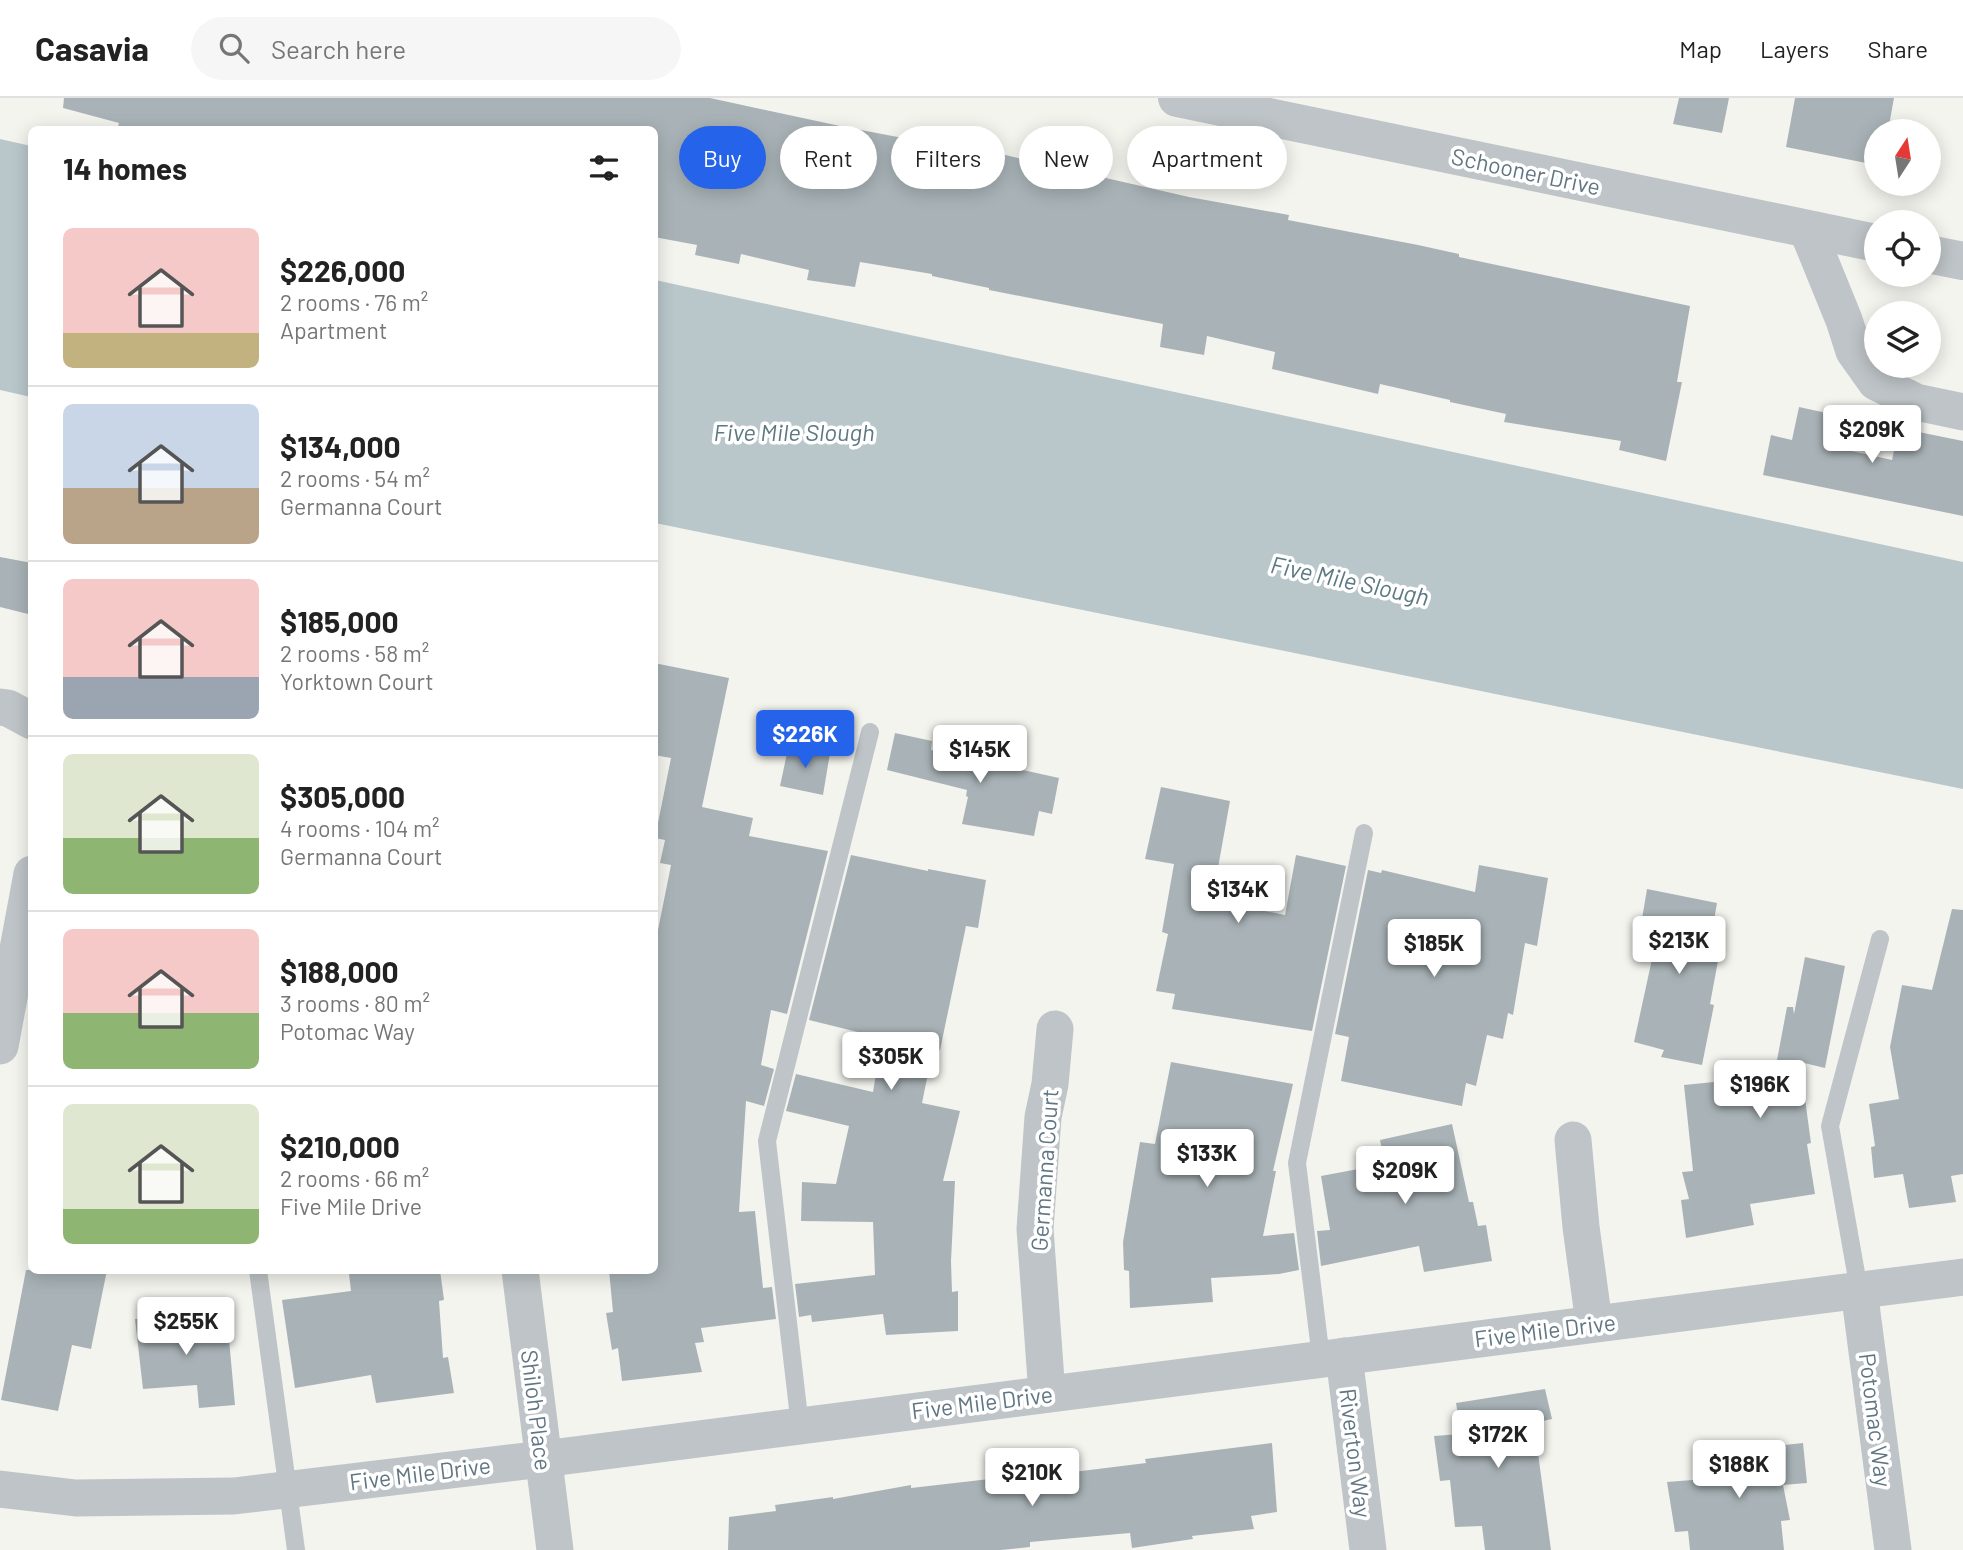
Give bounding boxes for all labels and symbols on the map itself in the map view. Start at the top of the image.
north arrow [1864,119,1941,196]
street label: Schooner Drive [1449,142,1603,200]
pin: $209K [1823,406,1921,465]
water label: Five Mile Slough [713,417,875,446]
water label: Five Mile Slough [1268,549,1432,611]
pin: $226K [756,710,854,770]
pin: $145K [931,726,1029,785]
pin: $134K [1189,866,1287,925]
pin: $213K [1630,916,1728,976]
pin: $185K [1385,920,1483,979]
pin: $305K [842,1032,940,1092]
pin: $196K [1711,1060,1809,1120]
street label: Germanna Court [1024,1088,1064,1252]
pin: $133K [1158,1130,1256,1189]
pin: $209K [1356,1146,1454,1206]
pin: $255K [137,1298,235,1357]
street label: Five Mile Drive [1473,1307,1617,1353]
street label: Shiloh Place [516,1348,558,1472]
street label: Potomac Way [1854,1351,1898,1489]
street label: Five Mile Drive [910,1379,1054,1425]
street label: Riverton Way [1334,1387,1378,1520]
pin: $172K [1449,1410,1547,1470]
pin: $188K [1690,1440,1788,1500]
pin: $210K [983,1448,1081,1508]
street label: Five Mile Drive [348,1450,492,1496]

